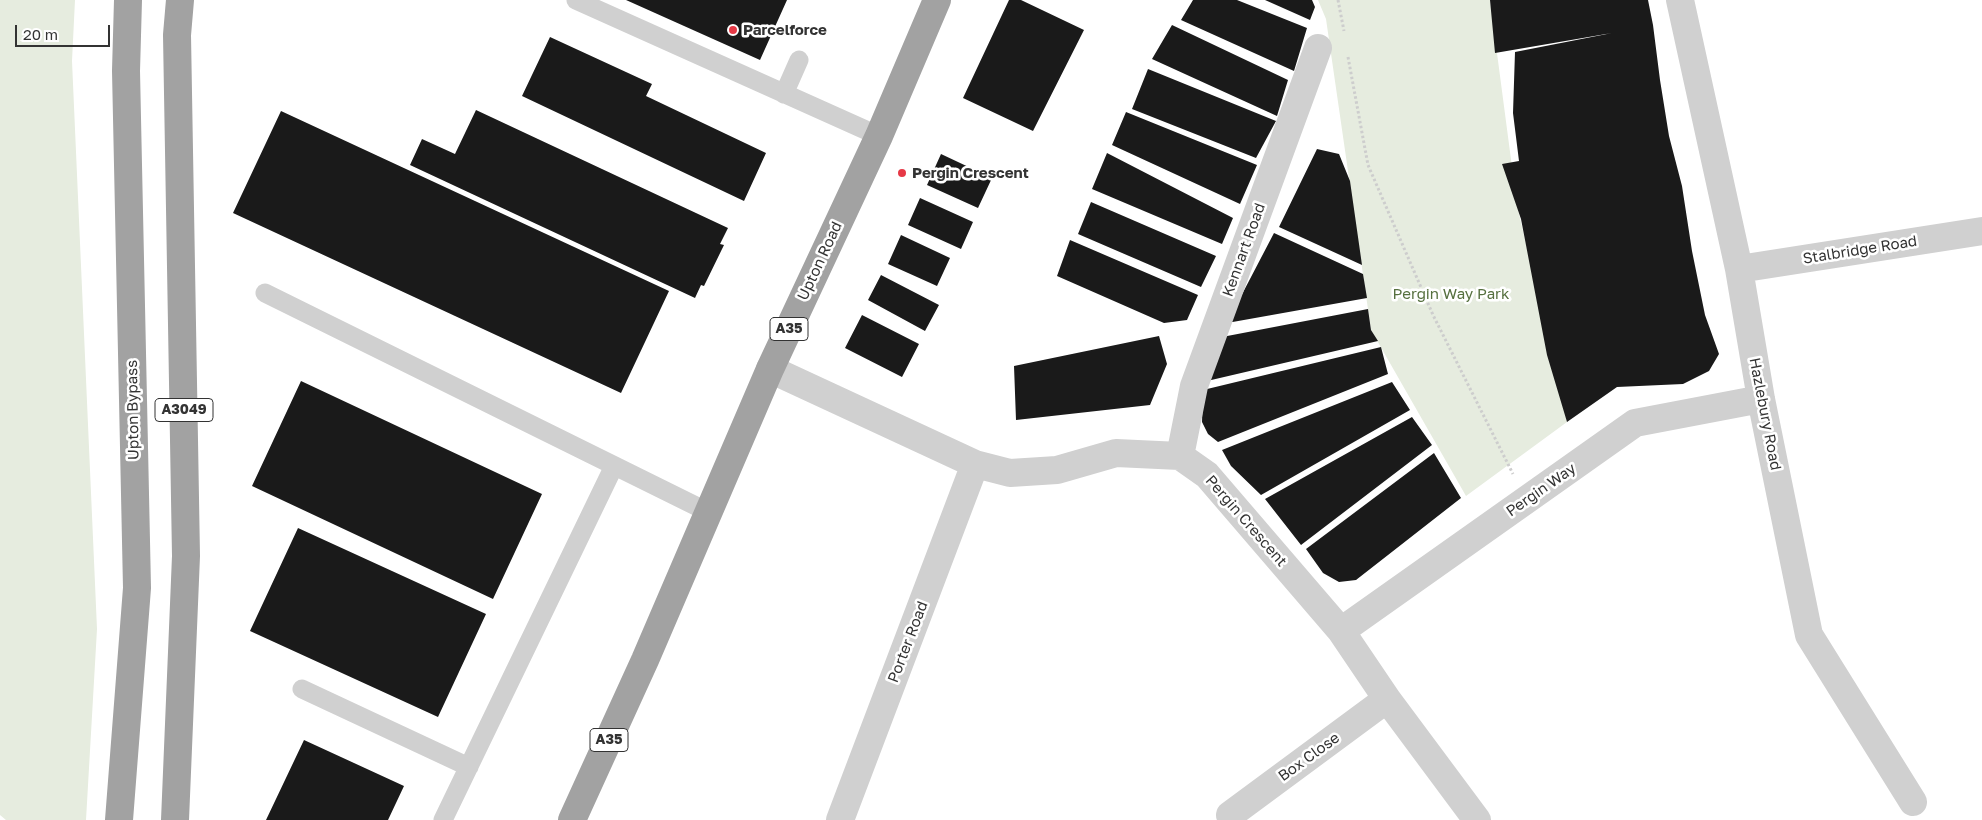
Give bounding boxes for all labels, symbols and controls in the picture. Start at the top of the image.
scale bar [18,15,112,47]
place label: Parcelforce [743,21,827,39]
marker: Parcelforce [727,24,739,36]
text: 20 m [23,25,58,43]
place label: Pergin Crescent [912,164,1029,182]
marker: Pergin Crescent [896,167,908,179]
street label: Kennart Road [1219,201,1269,299]
street label: Upton Road [794,219,846,303]
street label: Stalbridge Road [1802,232,1918,268]
park label: Pergin Way Park [1393,285,1509,303]
road number: A35 [770,318,808,340]
street label: Hazlebury Road [1745,356,1785,472]
street label: Upton Bypass [123,360,143,460]
road number: A3049 [155,398,213,422]
street label: Pergin Way [1503,459,1579,521]
street label: Pergin Crescent [1202,472,1290,570]
street label: Porter Road [884,599,932,685]
road number: A35 [590,728,628,752]
street label: Box Close [1275,729,1343,785]

